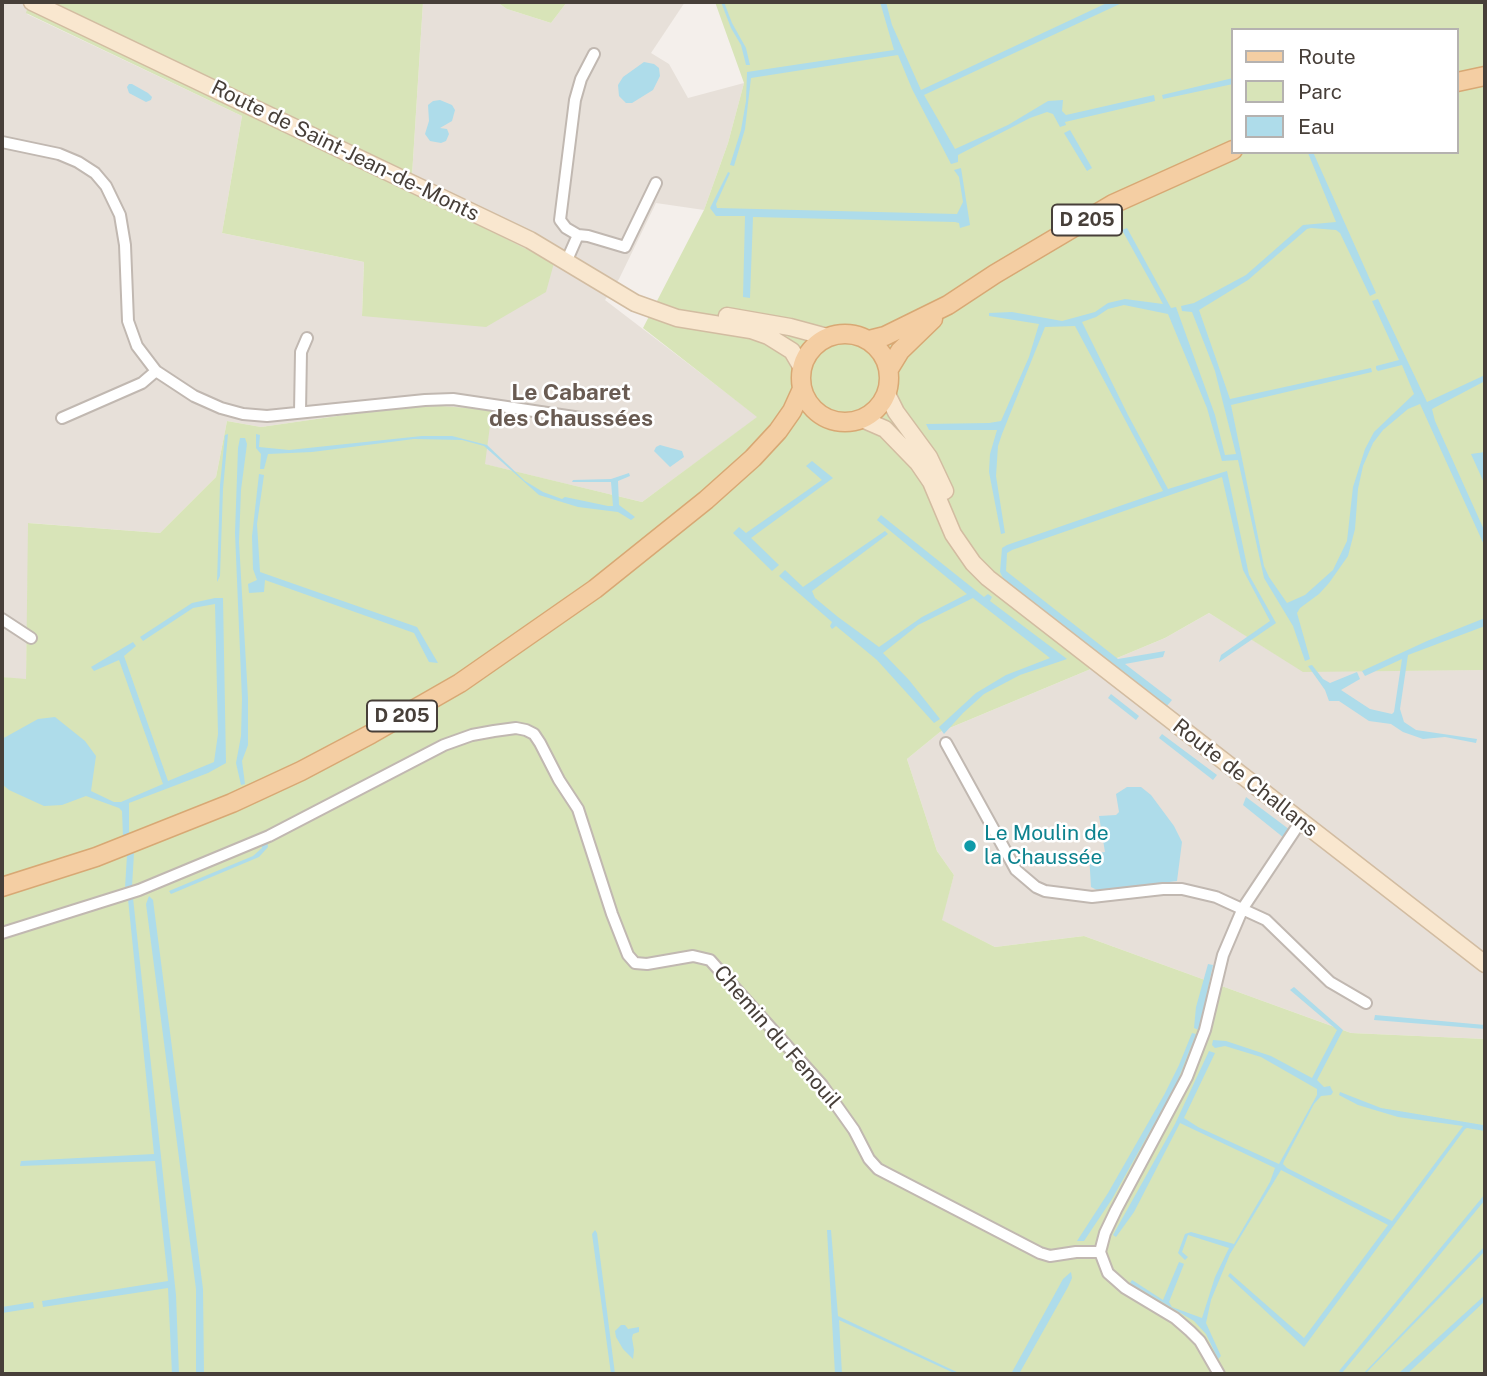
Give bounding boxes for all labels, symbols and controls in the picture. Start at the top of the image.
legend [1232,28,1459,154]
text: Route [1298,44,1356,69]
street label: Route de Saint-Jean-de-Monts [207,75,483,227]
text: Parc [1298,79,1342,104]
text: Eau [1298,114,1335,139]
road number: D 205 [1052,204,1122,235]
district label: Le Cabaret des Chaussées [489,379,653,433]
road number: D 205 [367,701,437,732]
street label: Route de Challans [1168,714,1322,842]
place label: Le Moulin de la Chaussée [984,821,1109,871]
marker: Le Moulin de la Chaussée [962,838,978,854]
street label: Chemin du Fenouil [708,960,846,1114]

